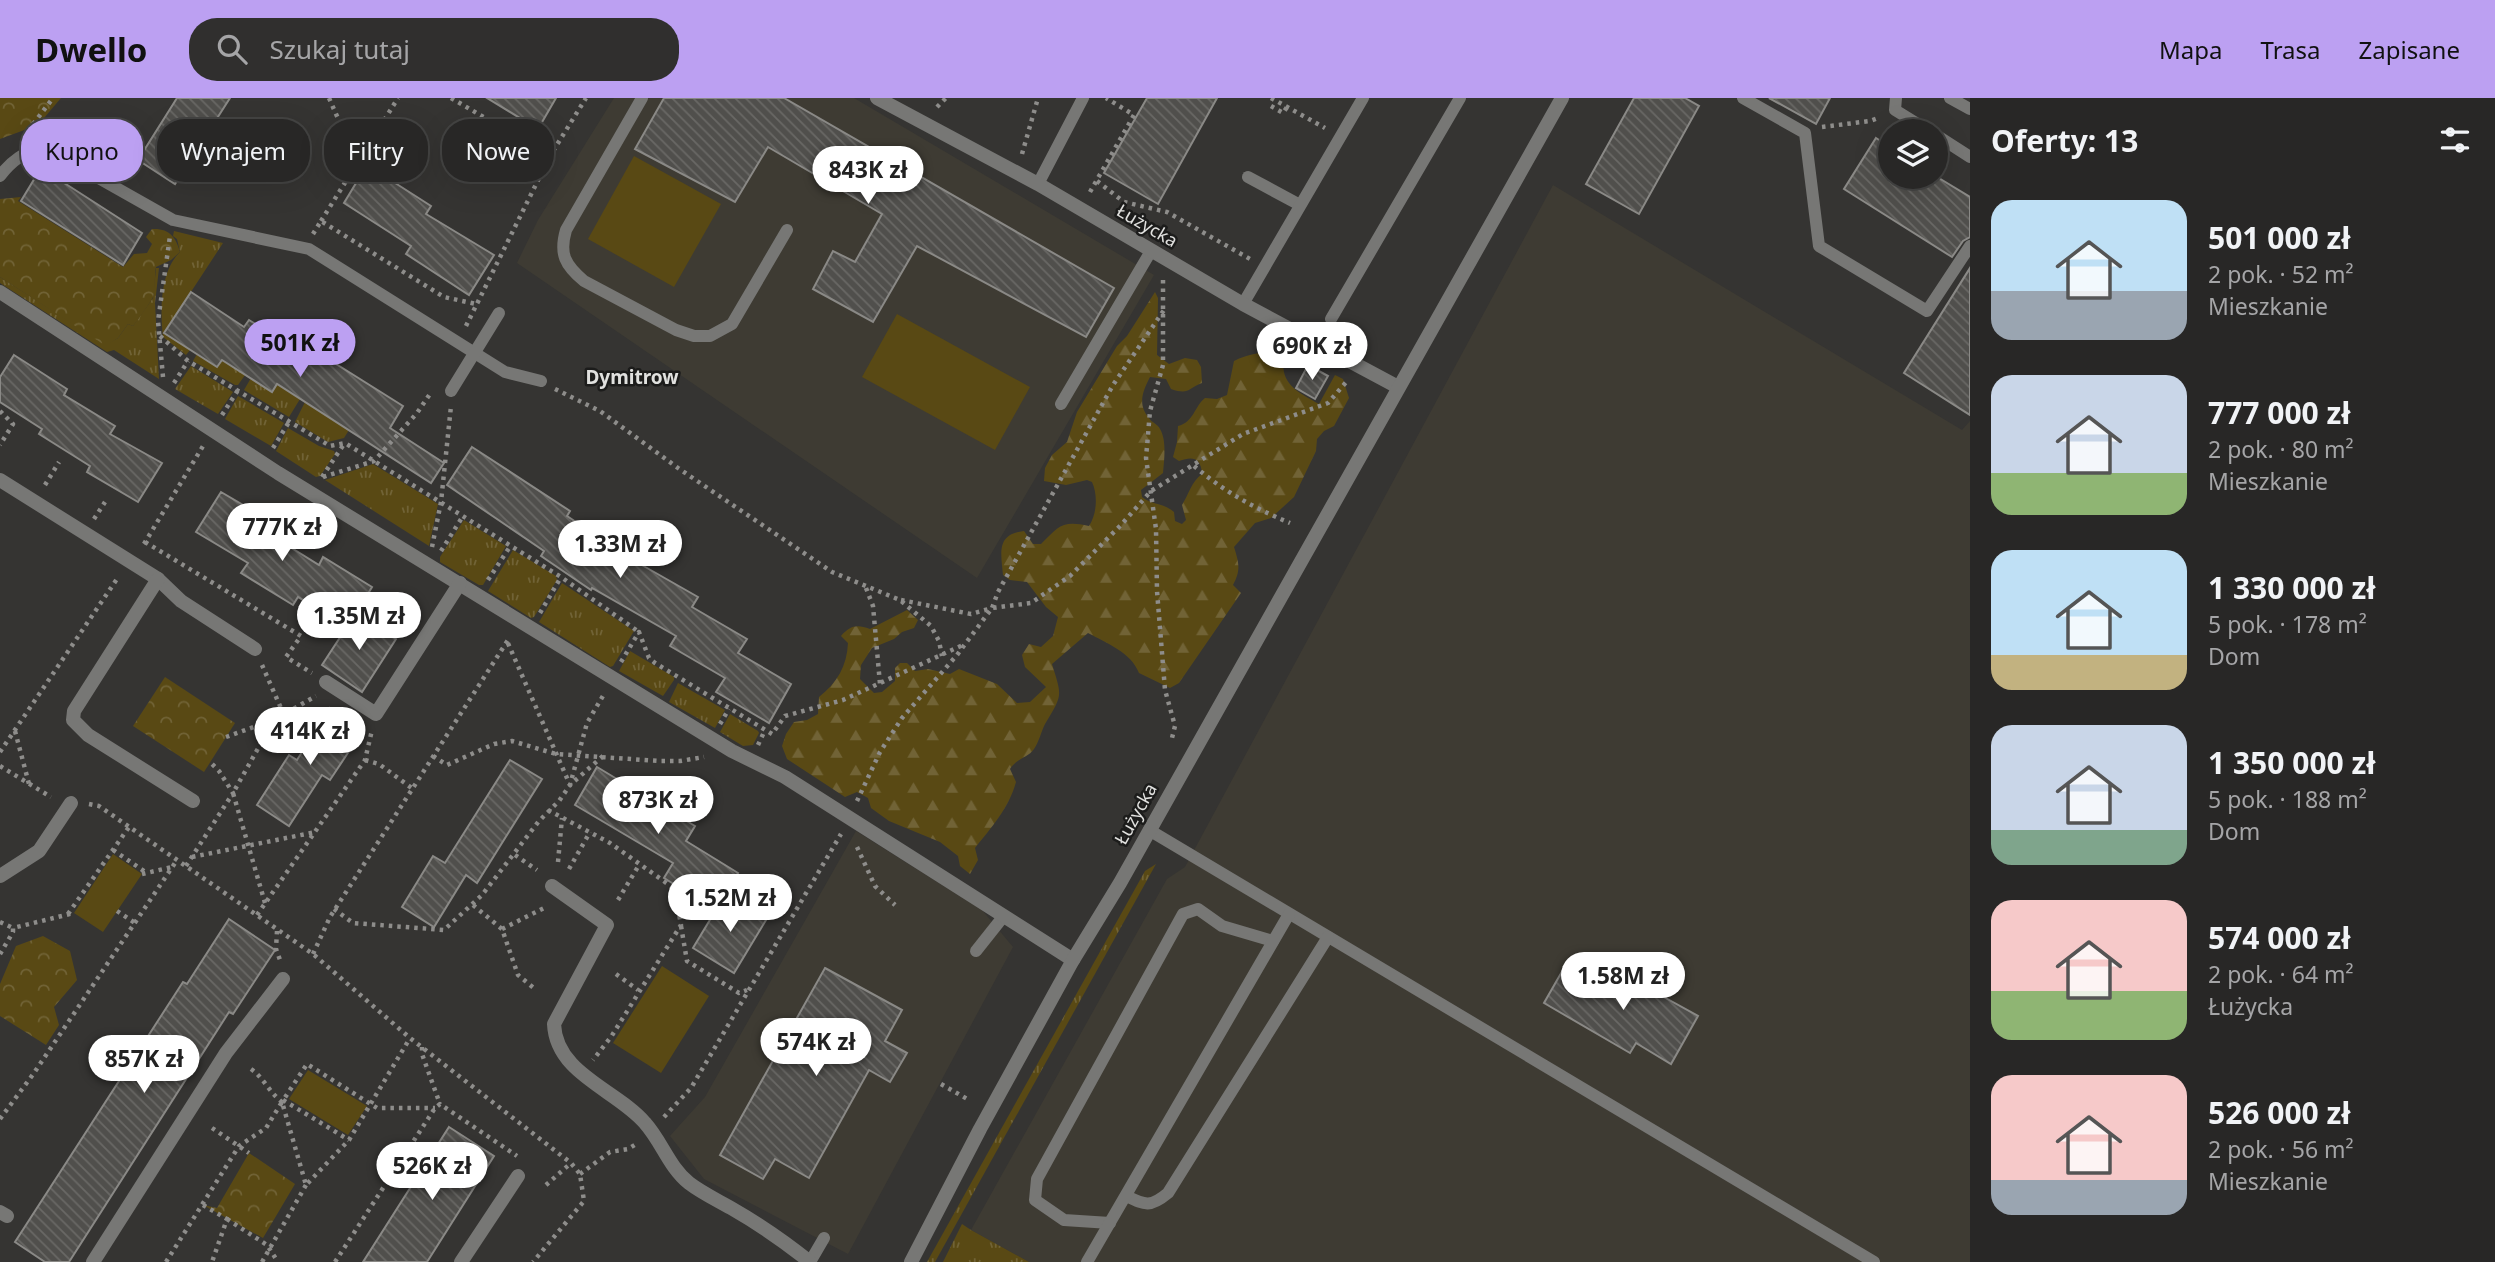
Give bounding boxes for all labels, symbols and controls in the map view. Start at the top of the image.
search box [189,18,679,81]
text: Dwello [35,27,147,72]
icon: search [213,30,251,68]
text: Szukaj tutaj [269,31,410,67]
text: Mapa [2159,33,2223,66]
text: Trasa [2261,33,2321,66]
text: Zapisane [2359,33,2460,66]
chip: Kupno [21,119,143,182]
chip: Wynajem [157,119,310,182]
chip: Filtry [324,119,428,182]
chip: Nowe [442,119,554,182]
map controls [1878,119,1948,189]
button: layers [1878,119,1948,189]
text: Oferty: 13 [1991,120,2138,161]
icon: filters [2436,121,2474,159]
pin: 843K zł [803,146,933,206]
text: 843K zł [828,153,908,185]
street label: Łużycka [1113,198,1182,252]
text: 501 000 zł [2208,217,2351,258]
icon: home [2047,228,2131,312]
text: 2 pok. · 52 m² [2208,258,2354,290]
text: Mieszkanie [2208,290,2328,322]
pin: 501K zł [235,320,365,379]
pin: 690K zł [1247,322,1377,382]
text: 501K zł [260,326,340,358]
text: 690K zł [1272,329,1352,361]
district label: Dymitrow [585,364,679,390]
text: 777 000 zł [2208,392,2351,433]
icon: home [2047,403,2131,487]
text: 2 pok. · 80 m² [2208,433,2354,465]
text: Mieszkanie [2208,465,2328,497]
pin: 777K zł [217,504,347,563]
text: 777K zł [242,510,322,542]
pin: 1.33M zł [548,520,692,580]
text: 1.33M zł [574,527,666,559]
text: 1 330 000 zł [2208,567,2375,608]
icon: home [2047,578,2131,662]
pin: 1.35M zł [287,592,431,652]
text: 1.35M zł [313,599,405,631]
text: 5 pok. · 178 m² [2208,608,2367,640]
text: Dom [2208,640,2260,672]
pin: 414K zł [245,708,375,767]
text: 414K zł [270,714,350,746]
text: 1 350 000 zł [2208,742,2375,783]
icon: home [2047,753,2131,837]
pin: 873K zł [593,776,723,836]
street label: Łużycka [1108,779,1162,848]
text: 873K zł [618,783,698,815]
text: 5 pok. · 188 m² [2208,783,2367,815]
text: Dom [2208,815,2260,847]
pin: 1.52M zł [658,874,802,934]
text: 1.52M zł [684,881,776,913]
text: 574 000 zł [2208,917,2351,958]
icon: home [2047,928,2131,1012]
pin: 1.58M zł [1551,953,1695,1012]
text: 2 pok. · 64 m² [2208,958,2354,990]
text: 1.58M zł [1577,959,1669,991]
text: Łużycka [2208,990,2293,1022]
pin: 574K zł [751,1018,881,1078]
text: 574K zł [776,1025,856,1057]
pin: 857K zł [79,1035,209,1095]
text: 857K zł [104,1042,184,1074]
text: 526 000 zł [2208,1092,2351,1133]
icon: home [2047,1103,2131,1187]
text: 2 pok. · 56 m² [2208,1133,2354,1165]
pin: 526K zł [367,1142,497,1202]
text: 526K zł [392,1149,472,1181]
text: Mieszkanie [2208,1165,2328,1197]

